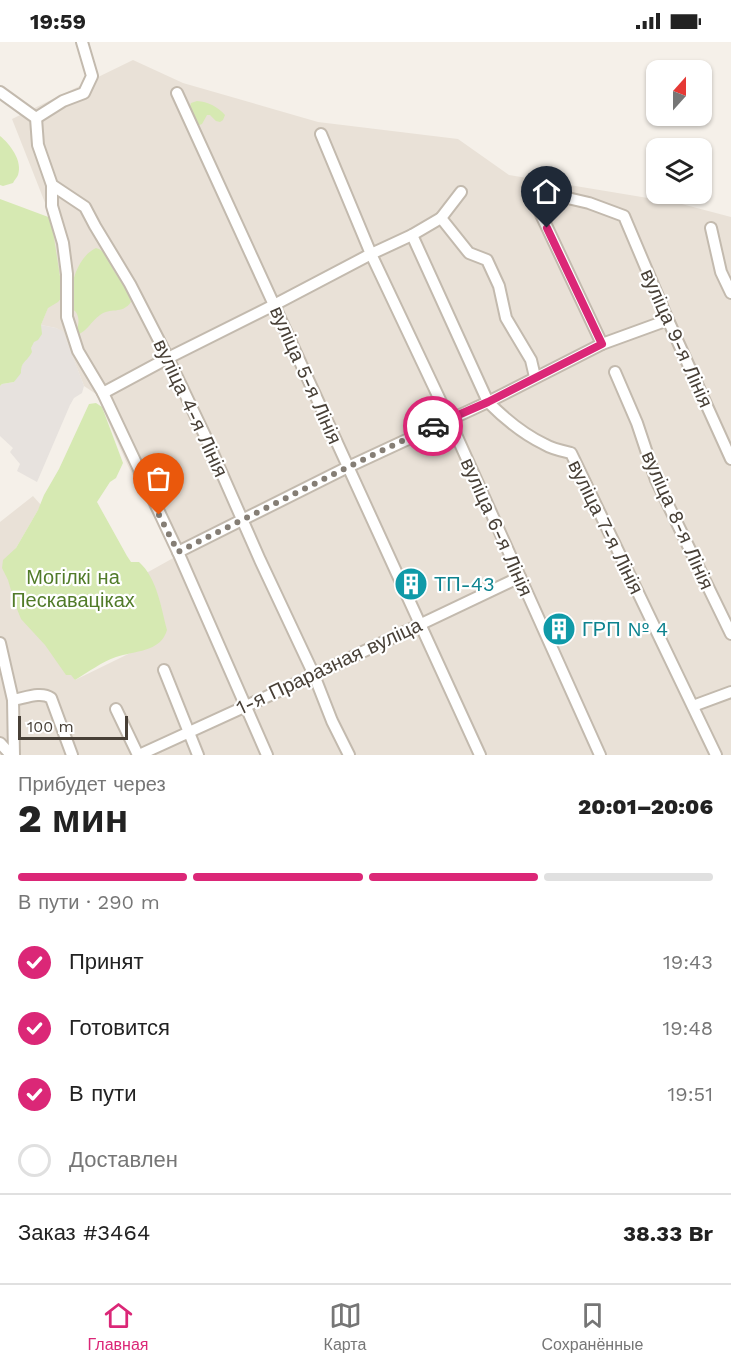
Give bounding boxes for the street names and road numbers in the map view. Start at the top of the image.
street label: вуліца 9-я Лінія [636,265,718,411]
street label: вуліца 5-я Лінія [265,302,347,448]
street label: вуліца 4-я Лінія [149,335,233,481]
street label: вуліца 8-я Лінія [637,447,719,593]
street label: вуліца 6-я Лінія [456,454,538,600]
street label: вуліца 7-я Лінія [563,456,649,598]
street label: 1-я Праразная вуліца [233,612,426,720]

